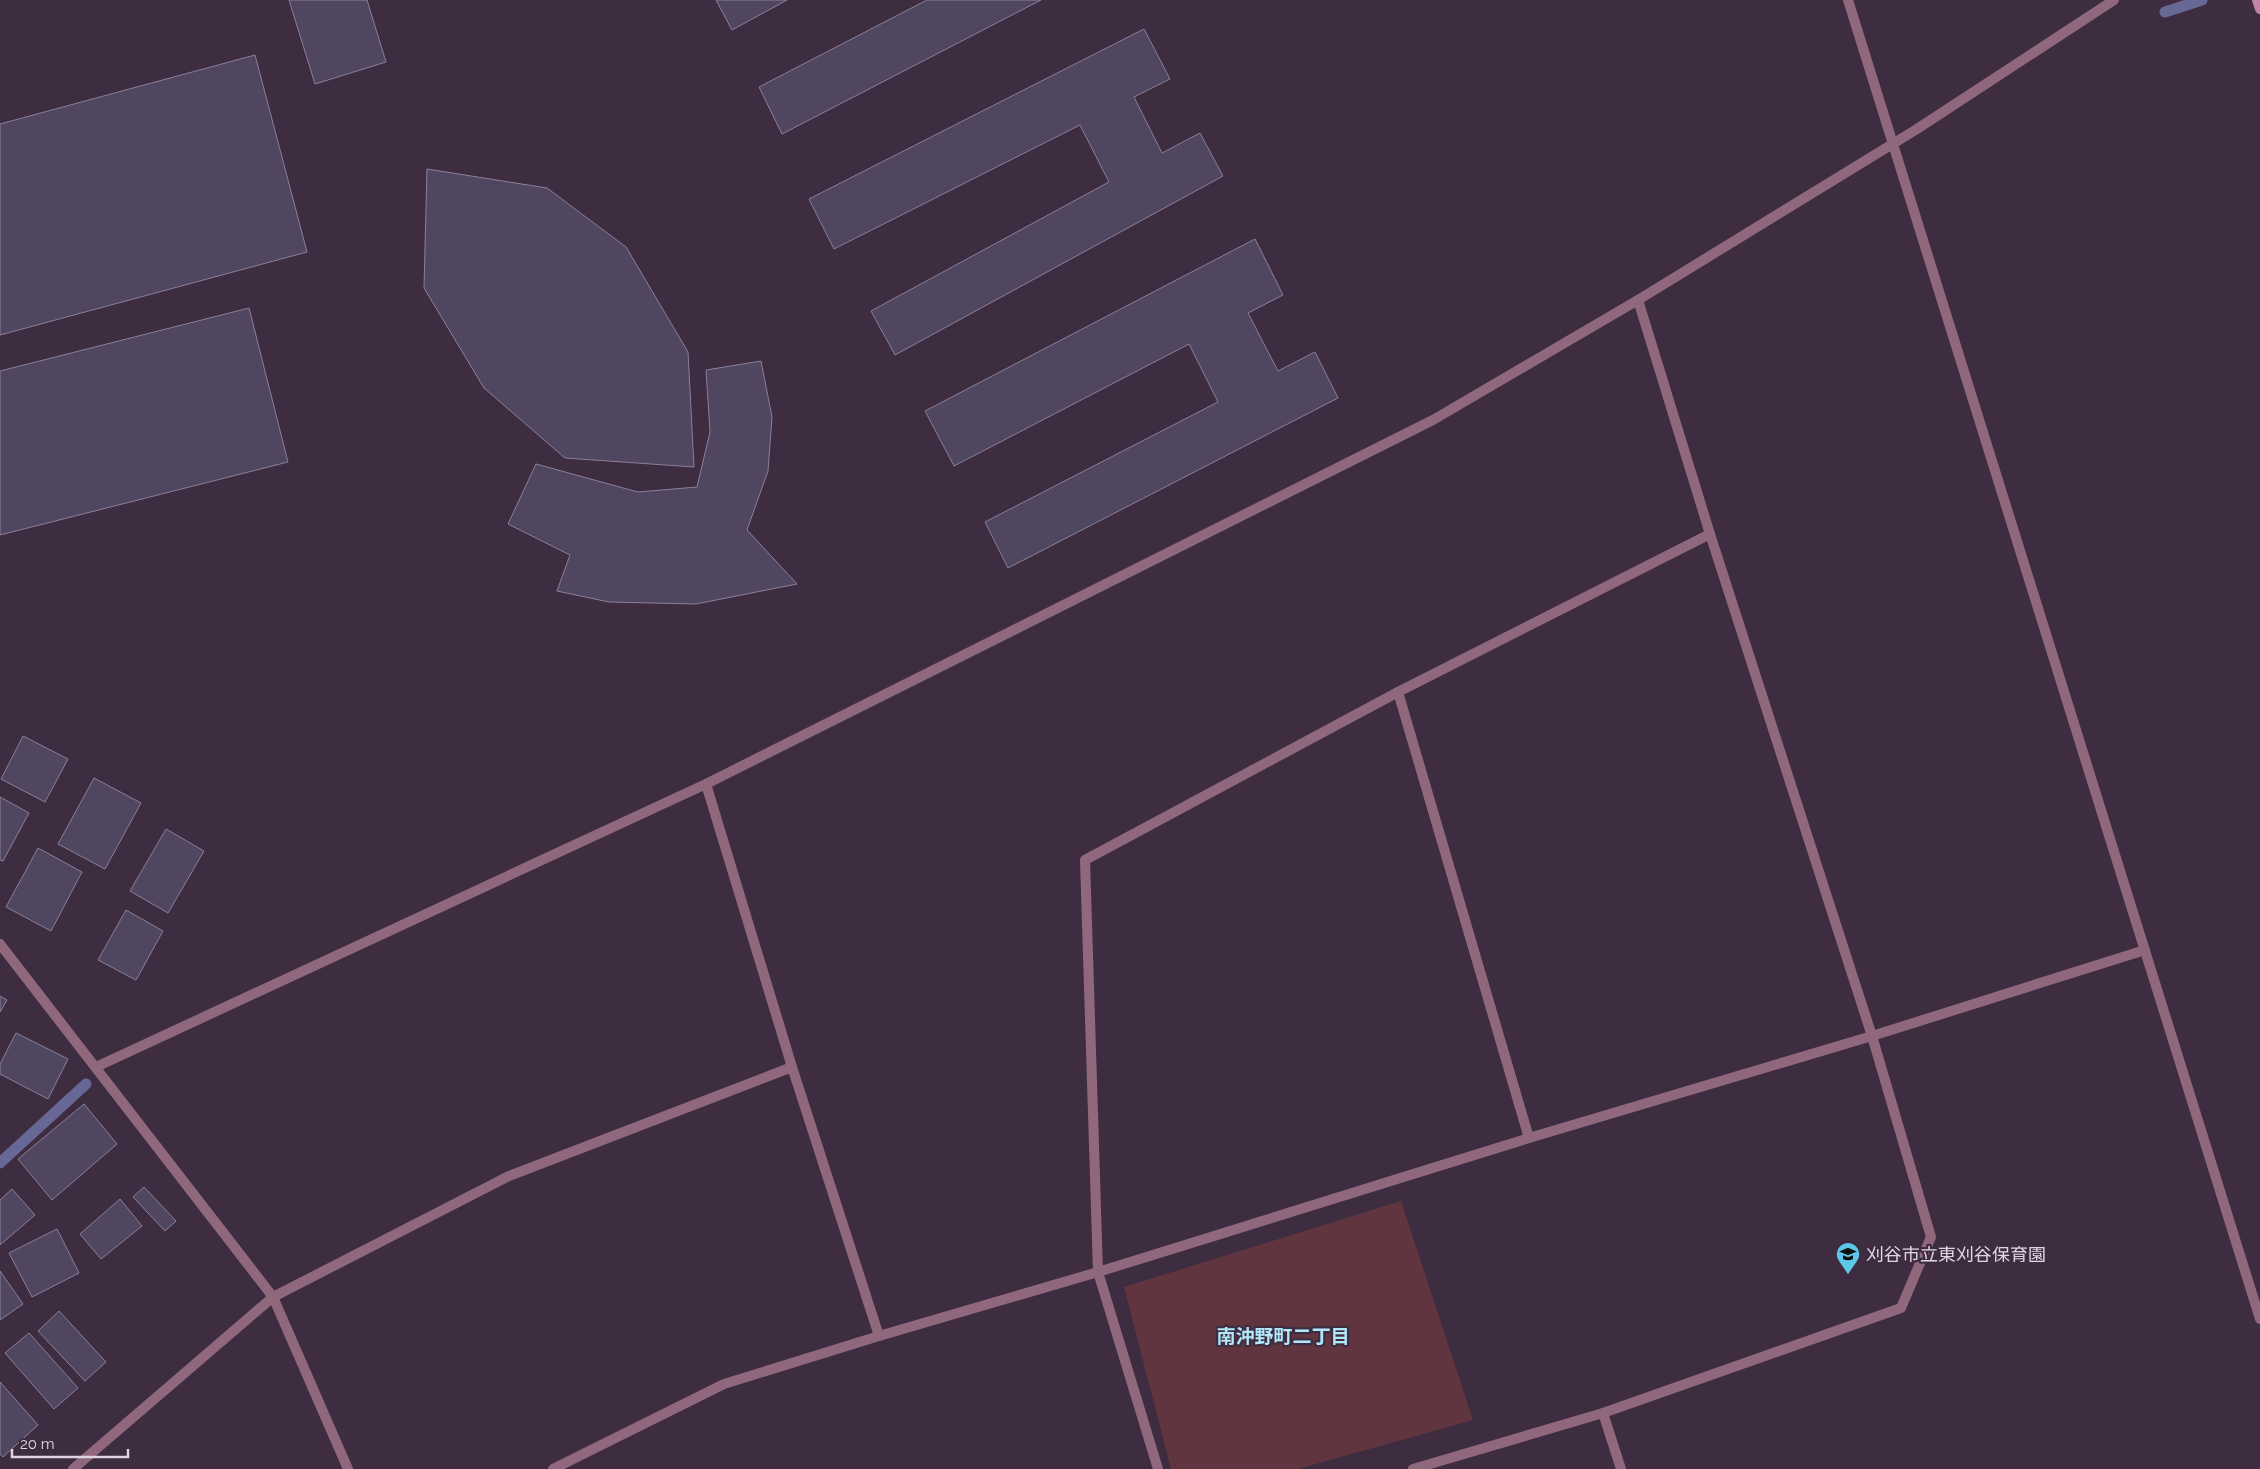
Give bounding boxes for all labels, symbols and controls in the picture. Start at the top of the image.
school or university icon: 刈谷市立東刈谷保育園 [1835,1241,1861,1275]
place label: 刈谷市立東刈谷保育園 [1866,1244,2046,1265]
district label: 南沖野町二丁目 [1216,1325,1350,1347]
scale bar [12,1426,129,1458]
text: 20 m [20,1435,55,1453]

